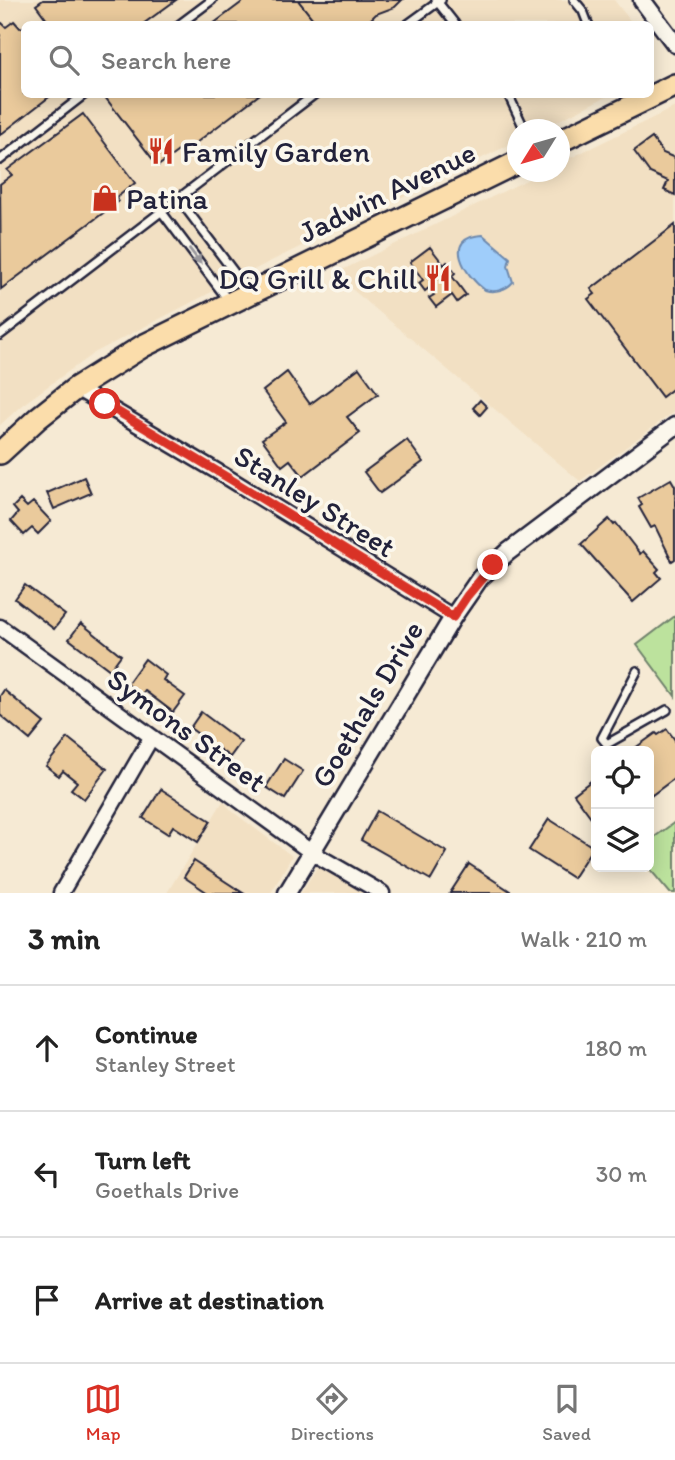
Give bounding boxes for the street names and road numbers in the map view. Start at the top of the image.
street label: Jadwin Avenue [293,133,481,251]
street label: Stanley Street [227,437,403,565]
street label: Goethals Drive [303,614,431,794]
street label: Symons Street [100,660,274,800]

